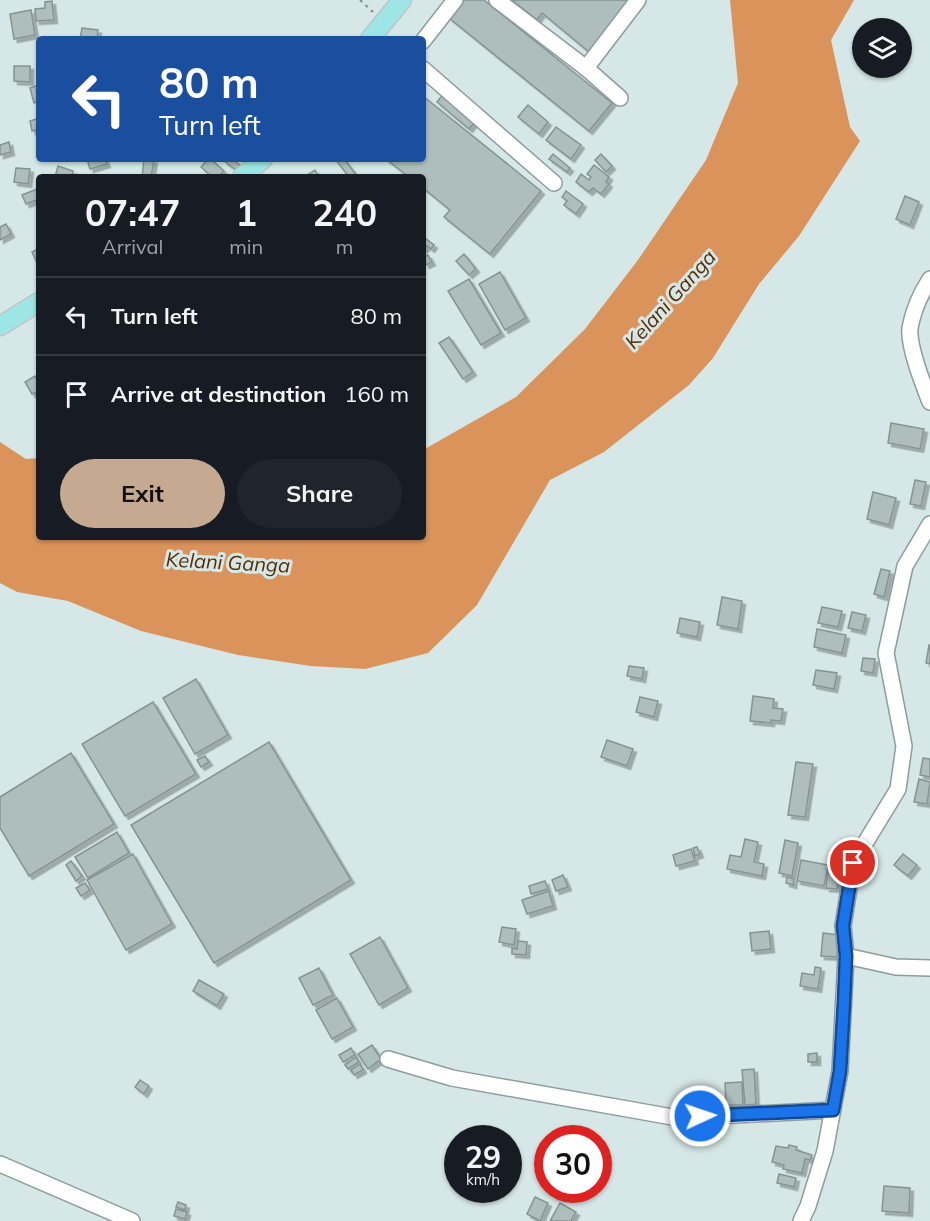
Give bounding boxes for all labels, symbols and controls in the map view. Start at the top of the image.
map controls [852,18,912,78]
button: layers [852,18,912,78]
text: 80 m [159,56,259,109]
icon: left [60,60,138,138]
text: Turn left [159,108,261,142]
text: 07:47 [85,190,180,235]
text: 1 [235,190,257,235]
text: 240 [312,190,377,235]
text: Arrival [102,234,163,259]
text: min [229,234,263,259]
text: m [336,234,353,259]
water label: Kelani Ganga [619,244,721,354]
icon: left [60,300,93,333]
text: Turn left [111,302,198,330]
text: 80 m [351,302,402,330]
icon: arrive [60,378,93,411]
text: Arrive at destination [111,380,326,408]
text: 160 m [344,380,409,408]
button: Exit [60,459,225,528]
button: Share [237,459,402,528]
water label: Kelani Ganga [165,546,291,578]
pin [827,837,878,888]
icon: arrive [836,846,869,879]
position arrow [668,1084,732,1148]
speed limit sign: 30 [534,1125,612,1203]
text: 29 [465,1138,501,1176]
text: km/h [466,1170,500,1189]

